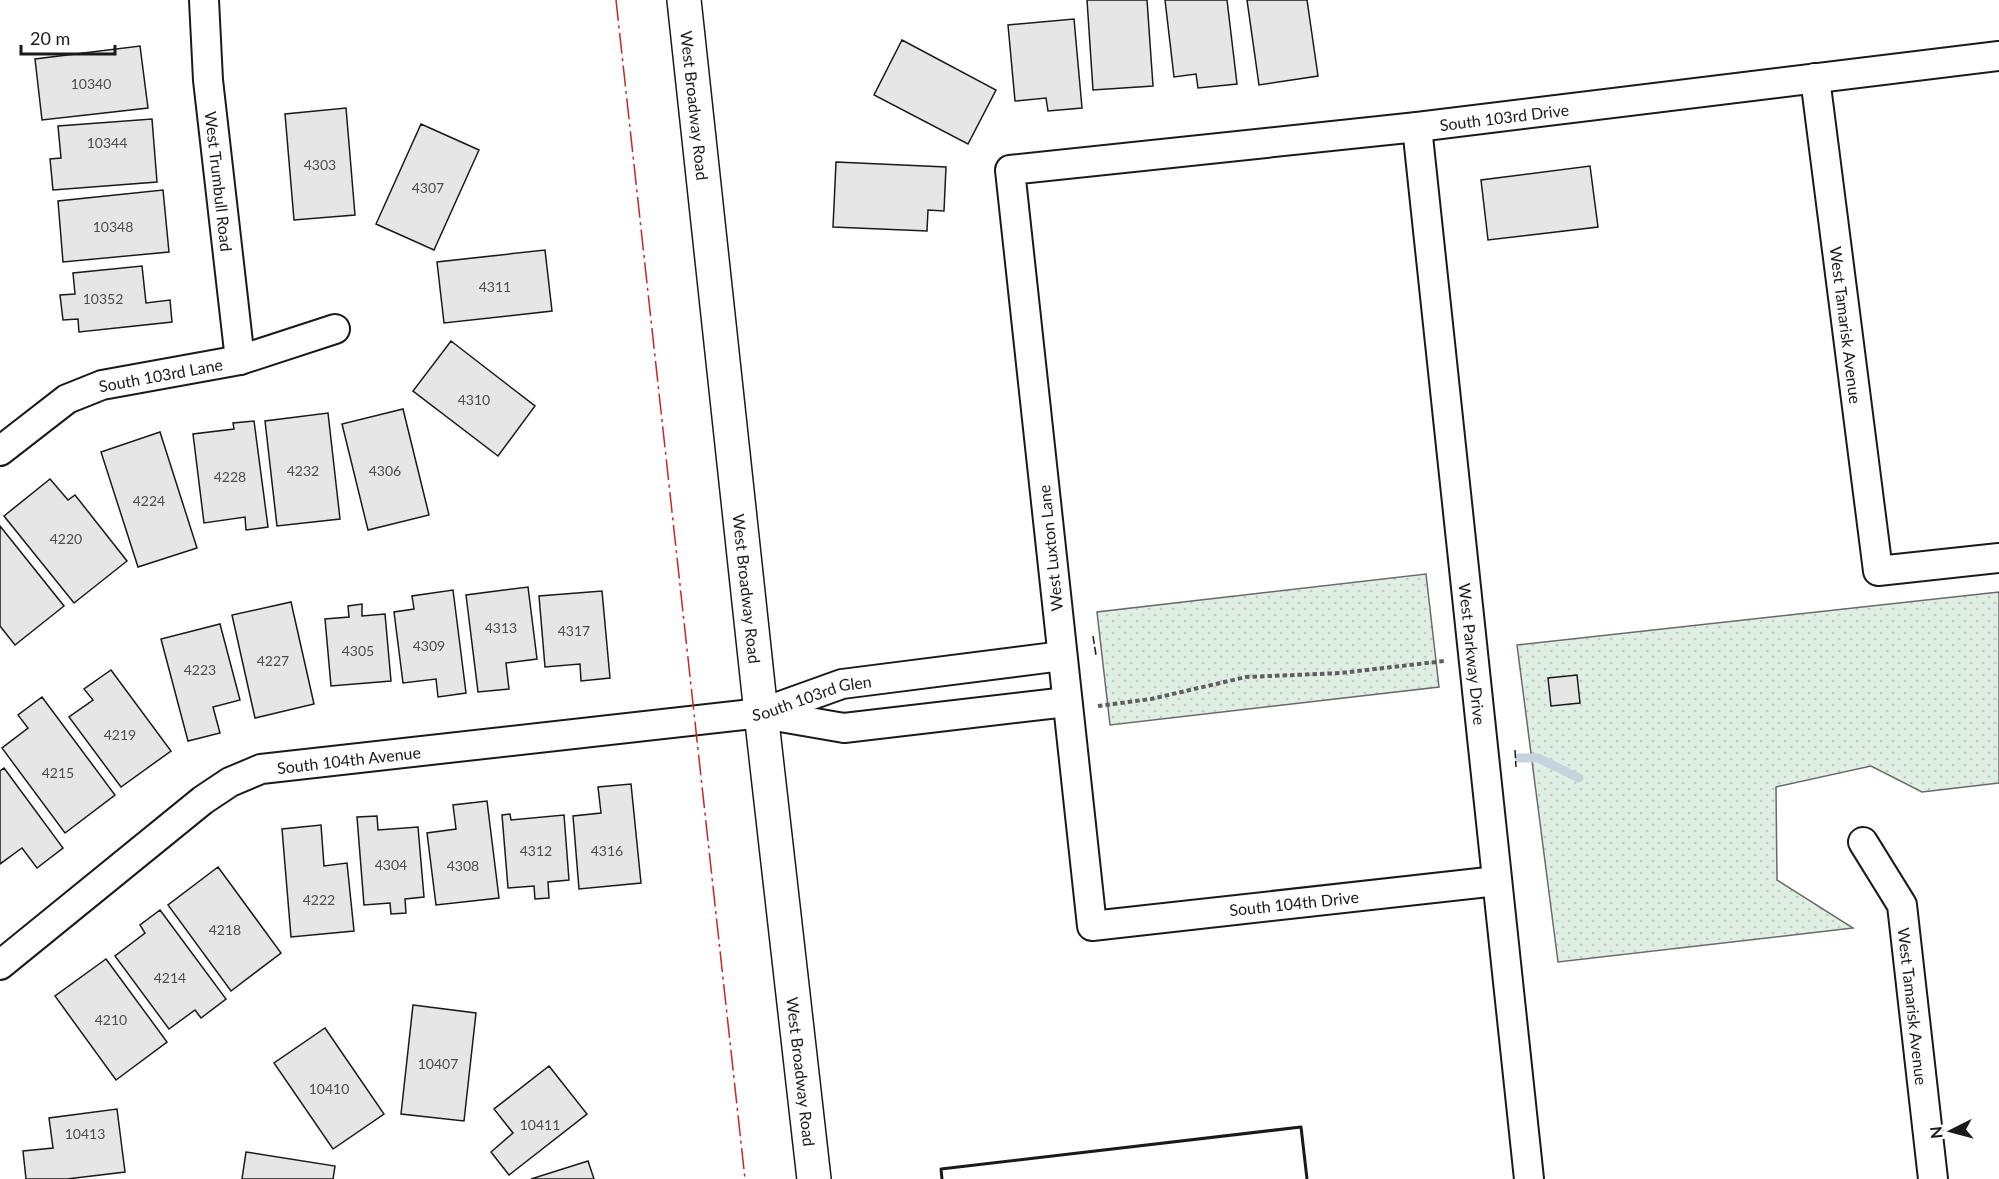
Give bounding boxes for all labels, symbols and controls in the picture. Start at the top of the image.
scale bar [21,18,116,56]
text: 20 m [30,27,70,49]
street label: West Broadway Road [678,30,713,181]
house number: 10340 [71,75,111,92]
street label: South 103rd Drive [1438,99,1570,134]
street label: West Trumbull Road [202,110,237,252]
house number: 10344 [87,134,127,151]
house number: 4303 [304,156,336,173]
house number: 4307 [412,179,444,196]
house number: 10348 [93,218,133,235]
street label: West Tamarisk Avenue [1827,245,1866,405]
house number: 4311 [479,278,511,295]
house number: 10352 [83,290,123,307]
street label: South 103rd Lane [97,354,224,395]
house number: 4310 [458,391,490,408]
house number: 4232 [287,462,319,479]
house number: 4306 [369,462,401,479]
house number: 4228 [214,468,246,485]
street label: West Luxton Lane [1034,484,1066,612]
house number: 4224 [133,492,165,509]
street label: West Broadway Road [730,513,765,664]
house number: 4220 [50,530,82,547]
street label: West Parkway Drive [1456,582,1490,726]
house number: 4313 [485,619,517,636]
house number: 4317 [558,622,590,639]
house number: 4309 [413,637,445,654]
house number: 4305 [342,642,374,659]
house number: 4227 [257,652,289,669]
house number: 4223 [184,661,216,678]
street label: South 103rd Glen [751,671,872,723]
house number: 4219 [104,726,136,743]
street label: South 104th Avenue [276,742,422,777]
house number: 4215 [42,764,74,781]
house number: 4312 [520,842,552,859]
house number: 4316 [591,842,623,859]
house number: 4304 [375,856,407,873]
house number: 4308 [447,857,479,874]
street label: South 104th Drive [1228,887,1360,919]
house number: 4222 [303,891,335,908]
house number: 4218 [209,921,241,938]
street label: West Tamarisk Avenue [1895,926,1932,1086]
house number: 4214 [154,969,186,986]
street label: West Broadway Road [784,996,820,1147]
house number: 4210 [95,1011,127,1028]
house number: 10407 [418,1055,458,1072]
house number: 10410 [309,1080,349,1097]
north arrow [1921,1101,1981,1161]
house number: 10411 [520,1116,560,1133]
house number: 10413 [65,1125,105,1142]
text: N [1925,1125,1946,1140]

